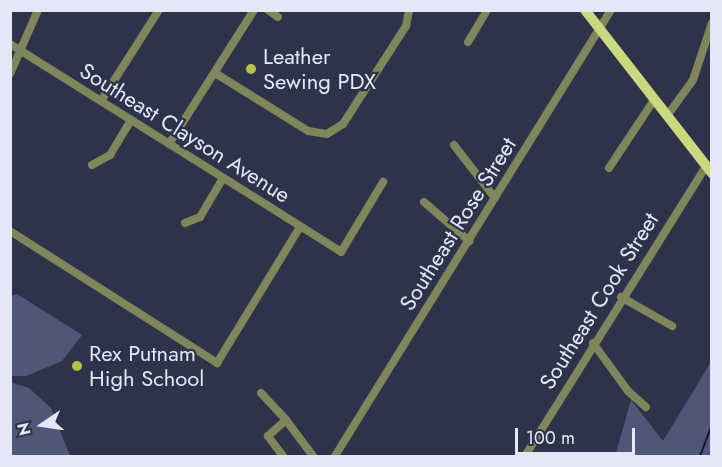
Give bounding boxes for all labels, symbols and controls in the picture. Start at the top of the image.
place label: Leather Sewing PDX [263,43,376,94]
street label: Southeast Clayson Avenue [75,57,295,209]
marker: Leather Sewing PDX [244,62,258,76]
street label: Southeast Rose Street [394,133,522,315]
street label: Southeast Cook Street [534,208,664,394]
place label: Rex Putnam High School [89,340,204,392]
marker: Rex Putnam High School [70,359,84,373]
north arrow [12,395,72,455]
scale bar [518,416,638,454]
text: N [11,420,37,438]
text: 100 m [526,425,575,451]

